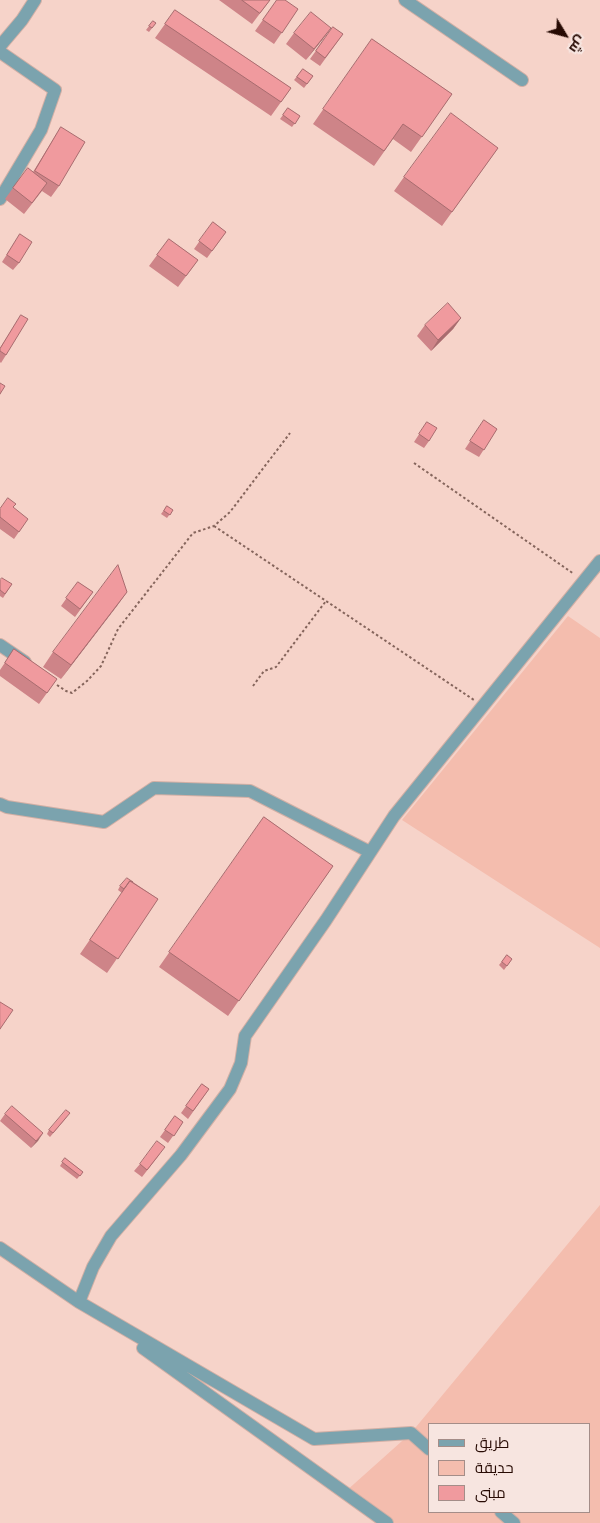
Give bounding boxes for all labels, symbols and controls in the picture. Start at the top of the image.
north arrow [540,10,590,60]
text: ش [565,32,590,57]
legend [428,1423,590,1513]
text: طريق [475,1434,509,1452]
text: حديقة [475,1459,514,1477]
text: مبنى [475,1484,506,1502]

